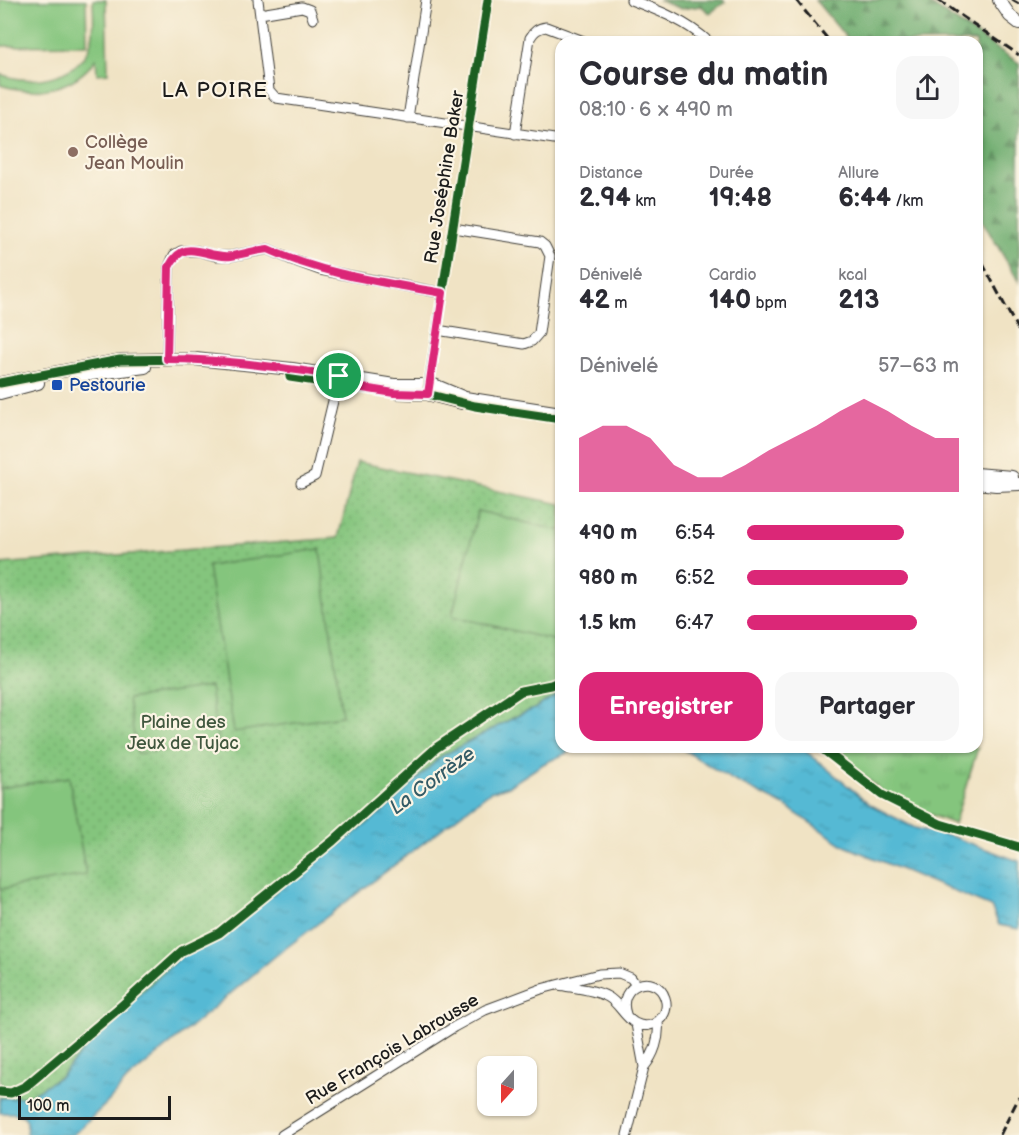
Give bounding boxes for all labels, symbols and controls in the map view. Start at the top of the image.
text: Course du matin [579,55,828,95]
button: share [896,56,959,119]
district label: LA POIRE [161,78,269,103]
street label: Rue Joséphine Baker [420,89,469,265]
text: 08:10 · 6 × 490 m [579,98,733,122]
place label: Collège Jean Moulin [85,132,184,174]
marker: Collège Jean Moulin [66,145,80,159]
text: Distance [579,164,643,183]
text: Durée [709,164,754,183]
text: Allure [838,164,879,183]
text: 2.94 [579,183,631,214]
text: 19:48 [709,183,772,214]
text: 6:44 [838,183,891,214]
text: km [631,192,656,211]
text: /km [891,192,924,211]
text: Dénivelé [579,266,642,285]
text: Cardio [709,266,757,285]
text: kcal [838,266,867,285]
text: 42 [579,285,610,316]
text: 140 [709,285,751,316]
text: 213 [838,285,880,316]
text: m [610,294,627,313]
text: bpm [751,294,787,313]
pin [313,350,364,401]
text: Dénivelé [579,354,658,378]
text: 57–63 m [878,354,959,378]
icon: arrive [322,359,355,392]
place label: Pestourie [69,375,146,396]
marker: Pestourie [50,378,64,392]
text: 490 m [579,521,637,545]
text: 6:54 [675,521,715,545]
text: 980 m [579,566,638,590]
text: 6:52 [675,566,715,590]
text: 1.5 km [579,611,636,635]
text: 6:47 [675,611,713,635]
button: Enregistrer [579,672,763,741]
button: Partager [775,672,959,741]
park label: Plaine des Jeux de Tujac [127,712,239,754]
water label: La Corrèze [385,742,480,820]
street label: Rue François Labrousse [302,989,483,1109]
north arrow [477,1056,537,1116]
map controls [477,1056,537,1116]
scale bar [18,1093,171,1120]
text: 100 m [27,1097,70,1116]

